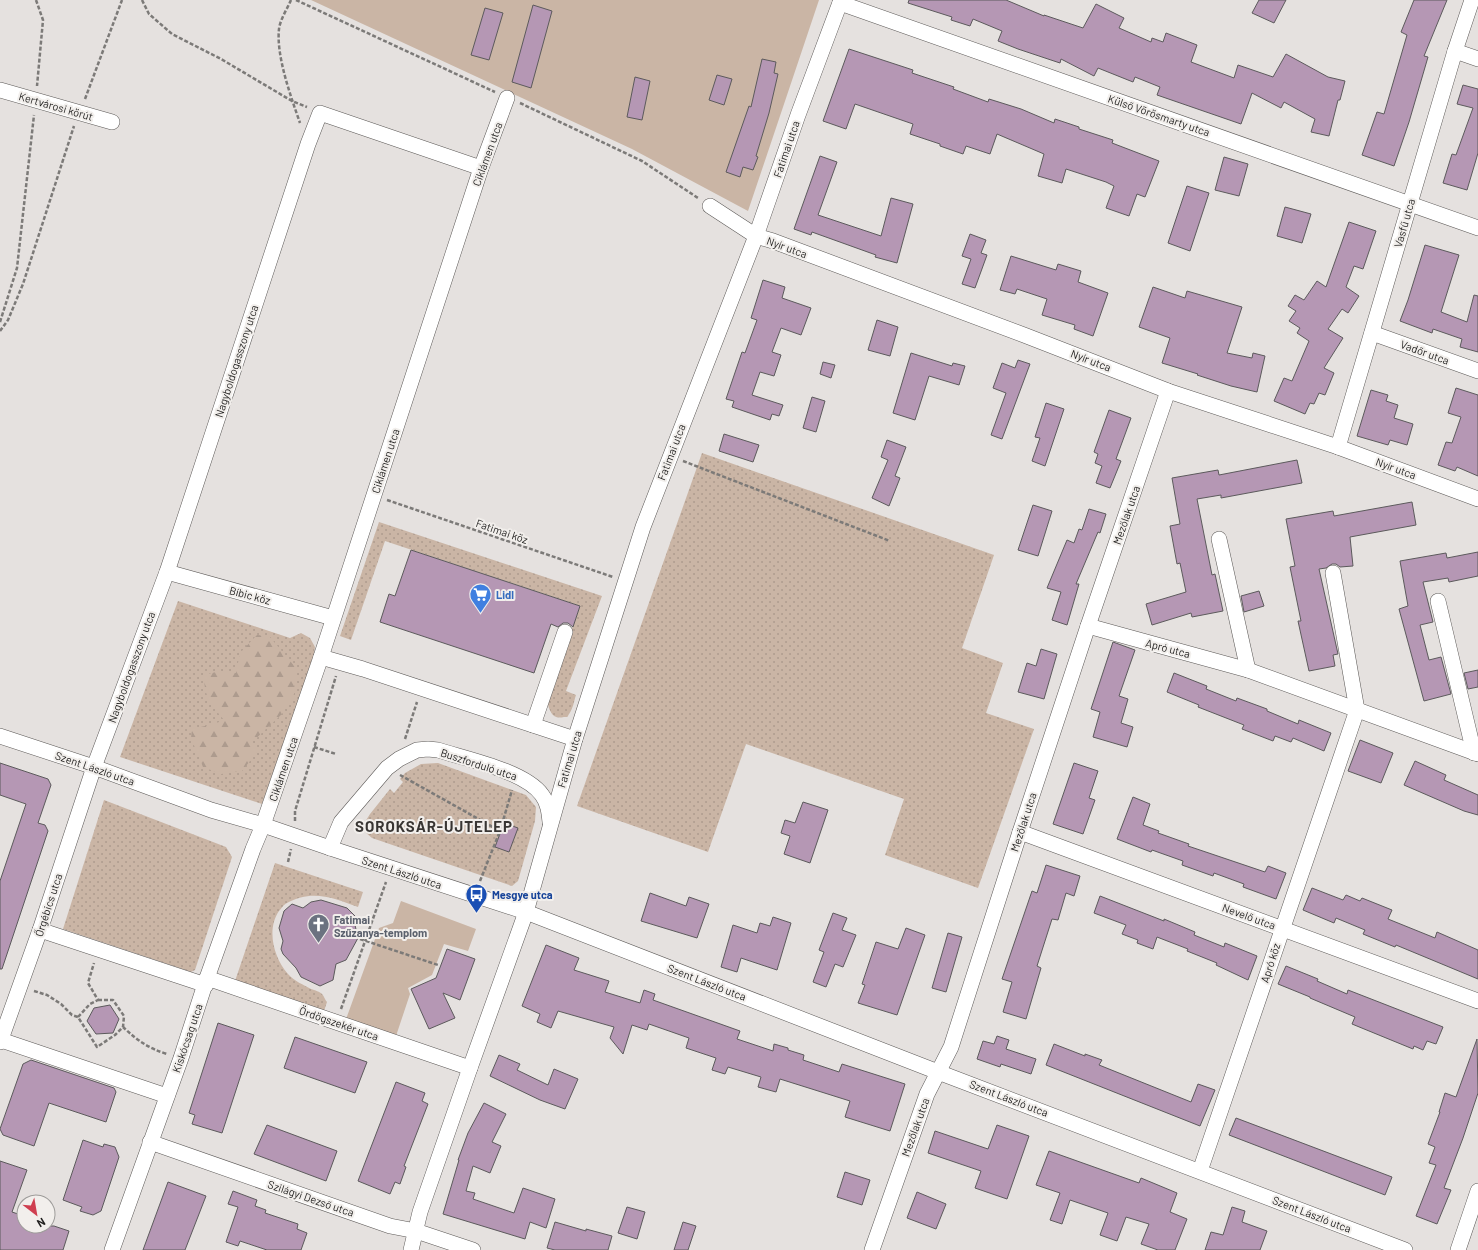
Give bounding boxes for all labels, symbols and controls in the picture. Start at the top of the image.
street label: Kertvárosi körút [17,89,95,123]
street label: Külső Vörösmarty utca [1106,91,1212,139]
street label: Fatimai utca [770,119,802,179]
street label: Ciklámen utca [469,120,505,188]
street label: Vasfű utca [1391,197,1417,249]
street label: Nyír utca [765,234,809,260]
street label: Nagyboldogasszony utca [212,303,260,419]
street label: Vadőr utca [1399,337,1451,367]
street label: Nyír utca [1069,346,1113,374]
street label: Fatimai utca [654,422,688,482]
street label: Ciklámen utca [368,427,402,495]
street label: Nyír utca [1374,455,1418,481]
street label: Mezőlak utca [1110,484,1142,546]
street label: Fatimai köz [474,516,530,546]
supermarket icon: Lidl [467,581,493,614]
street label: Bíbic köz [228,583,272,607]
place label: Lidl [496,588,514,601]
street label: Nagyboldogasszony utca [105,610,157,724]
street label: Apró utca [1144,636,1192,660]
street label: Fatimai utca [554,729,584,789]
street label: Ciklámen utca [266,735,300,803]
street label: Buszforduló utca [439,745,519,783]
street label: Szent László utca [54,748,136,788]
street label: Mezőlak utca [1007,791,1039,853]
district label: SOROKSÁR-ÚJTELEP [355,817,513,835]
street label: Szent László utca [360,853,444,891]
street label: Őrgébics utca [32,872,64,938]
bus stop icon: Mesgye utca [463,881,489,914]
place label: Mesgye utca [492,888,553,901]
street label: Nevelő utca [1221,900,1277,932]
church icon: Fatimai Szűzanya-templom [305,912,331,945]
place label: Fatimai Szűzanya-templom [334,913,427,939]
street label: Apró köz [1258,941,1283,984]
street label: Szent László utca [666,961,748,1003]
street label: Kiskócsag utca [169,1002,205,1074]
street label: Ördögszekér utca [298,1002,381,1043]
street label: Szent László utca [968,1077,1050,1119]
street label: Mezőlak utca [898,1096,932,1158]
street label: Szilágyi Dezső utca [266,1177,356,1219]
street label: Szent László utca [1271,1193,1353,1235]
north arrow [16,1194,56,1234]
text: N [35,1216,48,1230]

